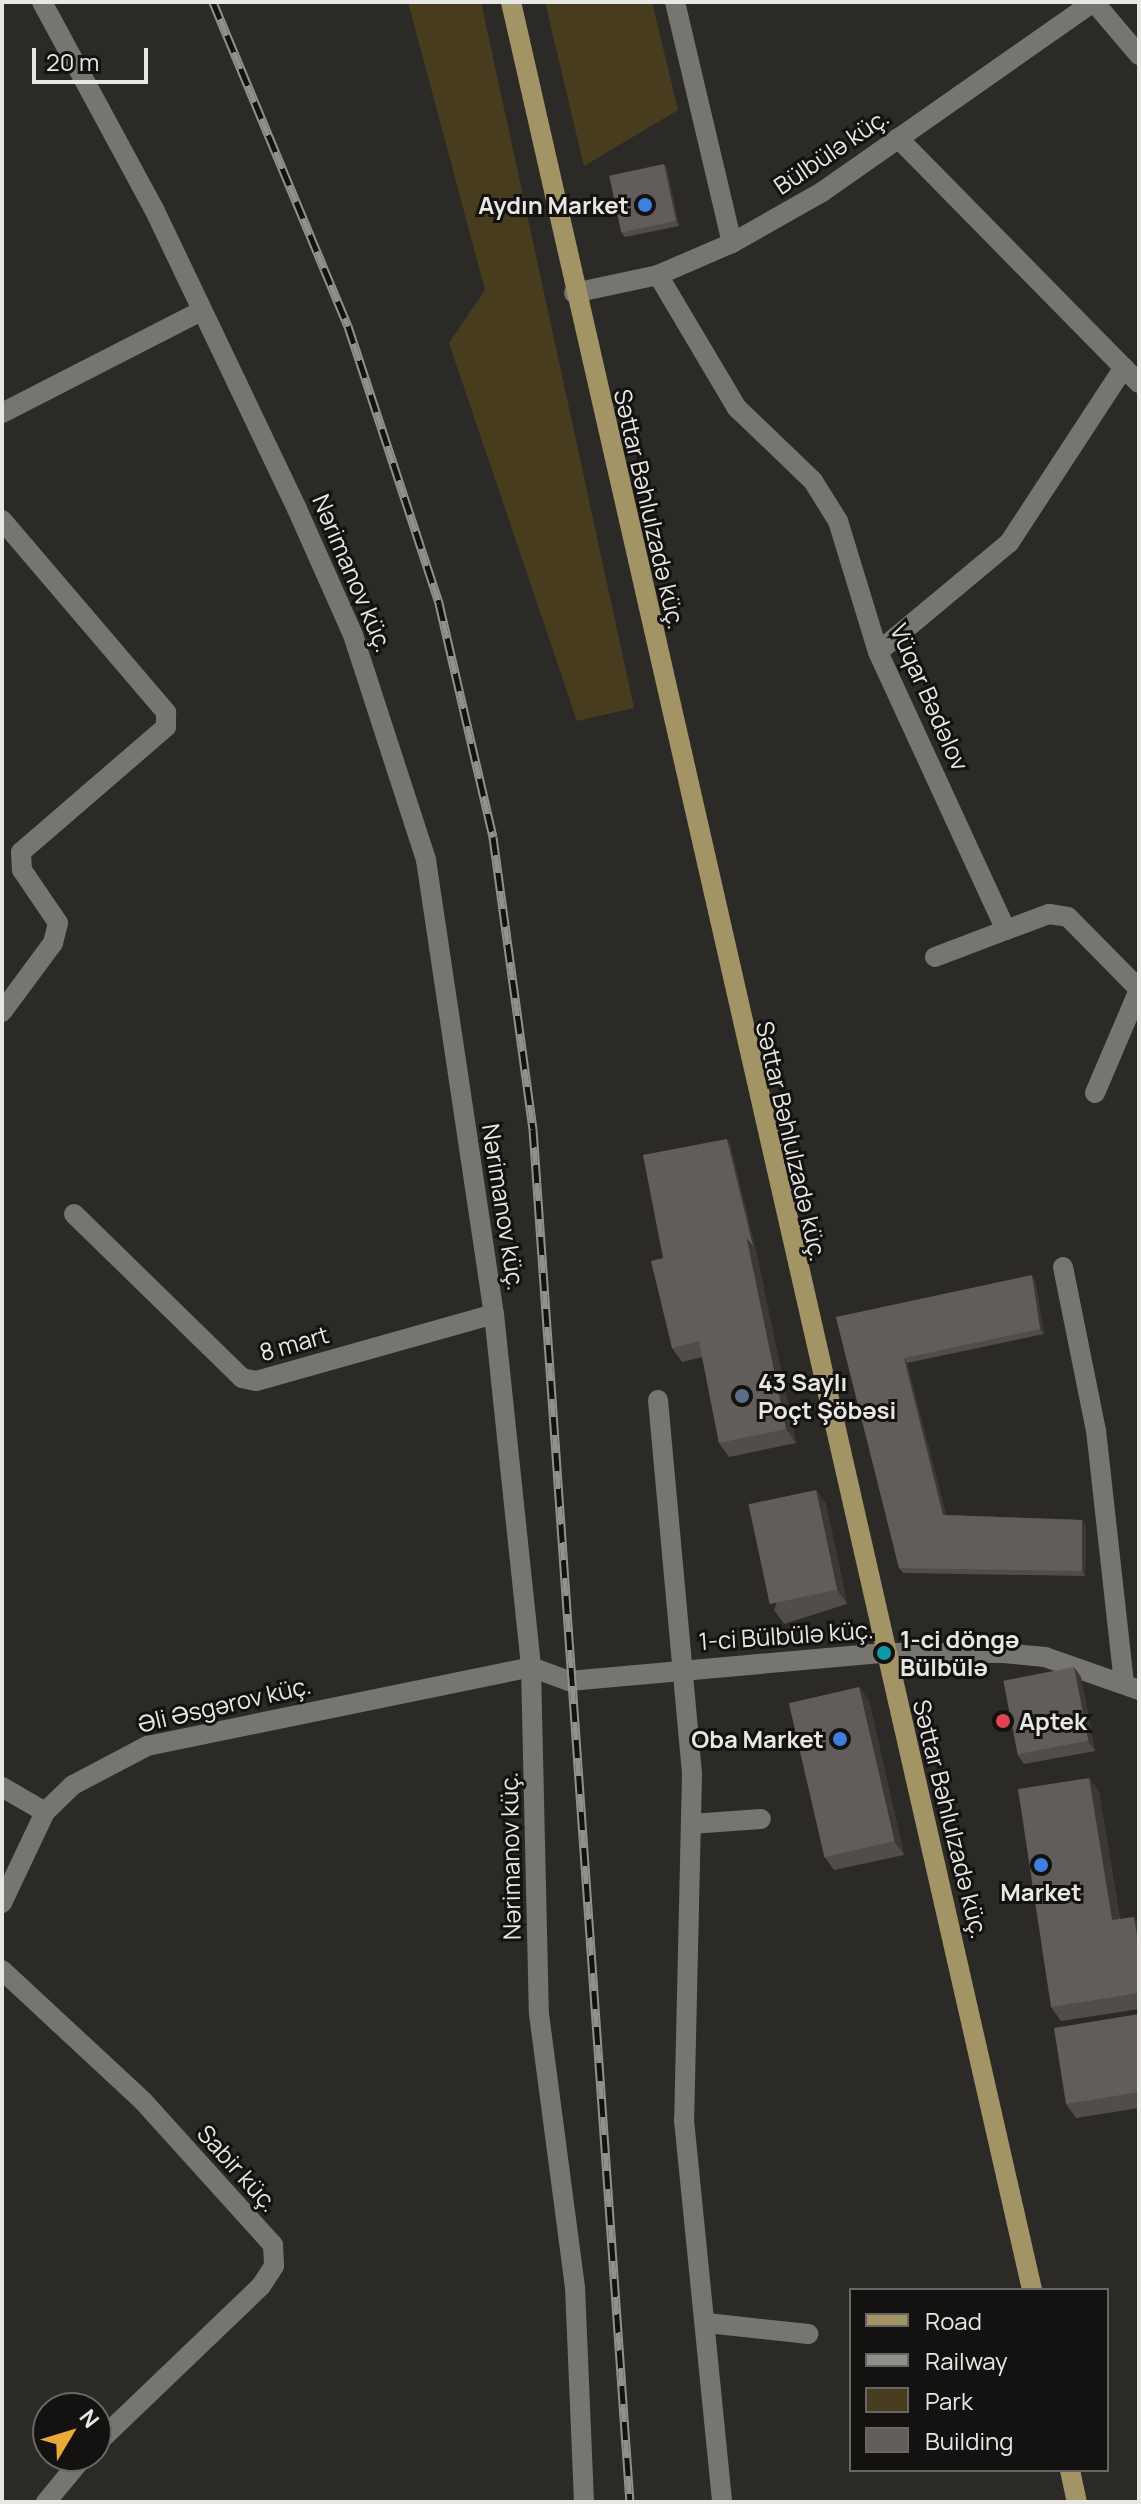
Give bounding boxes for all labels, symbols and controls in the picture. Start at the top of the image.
scale bar [36,32,152,82]
text: 20 m [46,45,99,78]
street label: Bülbülə küç. [768,102,894,200]
place label: Aydın Market [478,191,629,219]
marker: Aydın Market [636,196,654,214]
street label: Səttar Bəhlulzadə küç. [608,386,692,632]
street label: Nərimanov küç. [307,490,399,656]
street label: Vüqar Bədəlov [885,619,975,775]
street label: Səttar Bəhlulzadə küç. [750,1018,834,1264]
street label: Nərimanov küç. [477,1122,531,1292]
street label: 8 mart [256,1319,332,1367]
place label: 43 Saylı Poçt Şöbəsi [758,1368,896,1424]
marker: 43 Saylı Poçt Şöbəsi [733,1387,751,1405]
street label: 1-ci Bülbülə küç. [698,1615,874,1655]
place label: 1-ci döngə Bülbülə [900,1625,1019,1681]
marker: 1-ci döngə Bülbülə [875,1644,893,1662]
street label: Əli Əsgərov küç. [134,1670,314,1738]
street label: Səttar Bəhlulzadə küç. [907,1697,995,1941]
place label: Aptek [1019,1707,1087,1735]
marker: Aptek [994,1712,1012,1730]
place label: Oba Market [691,1725,824,1753]
marker: Oba Market [831,1730,849,1748]
street label: Nərimanov küç. [494,1772,526,1940]
marker: Market [1032,1856,1050,1874]
place label: Market [1000,1878,1082,1906]
street label: Sabir küç. [192,2119,284,2217]
legend [849,2288,1109,2472]
text: Road [925,2304,982,2337]
text: Railway [925,2344,1008,2377]
text: Park [925,2384,973,2417]
north arrow [32,2392,112,2472]
text: N [73,2403,106,2434]
text: Building [925,2424,1013,2457]

